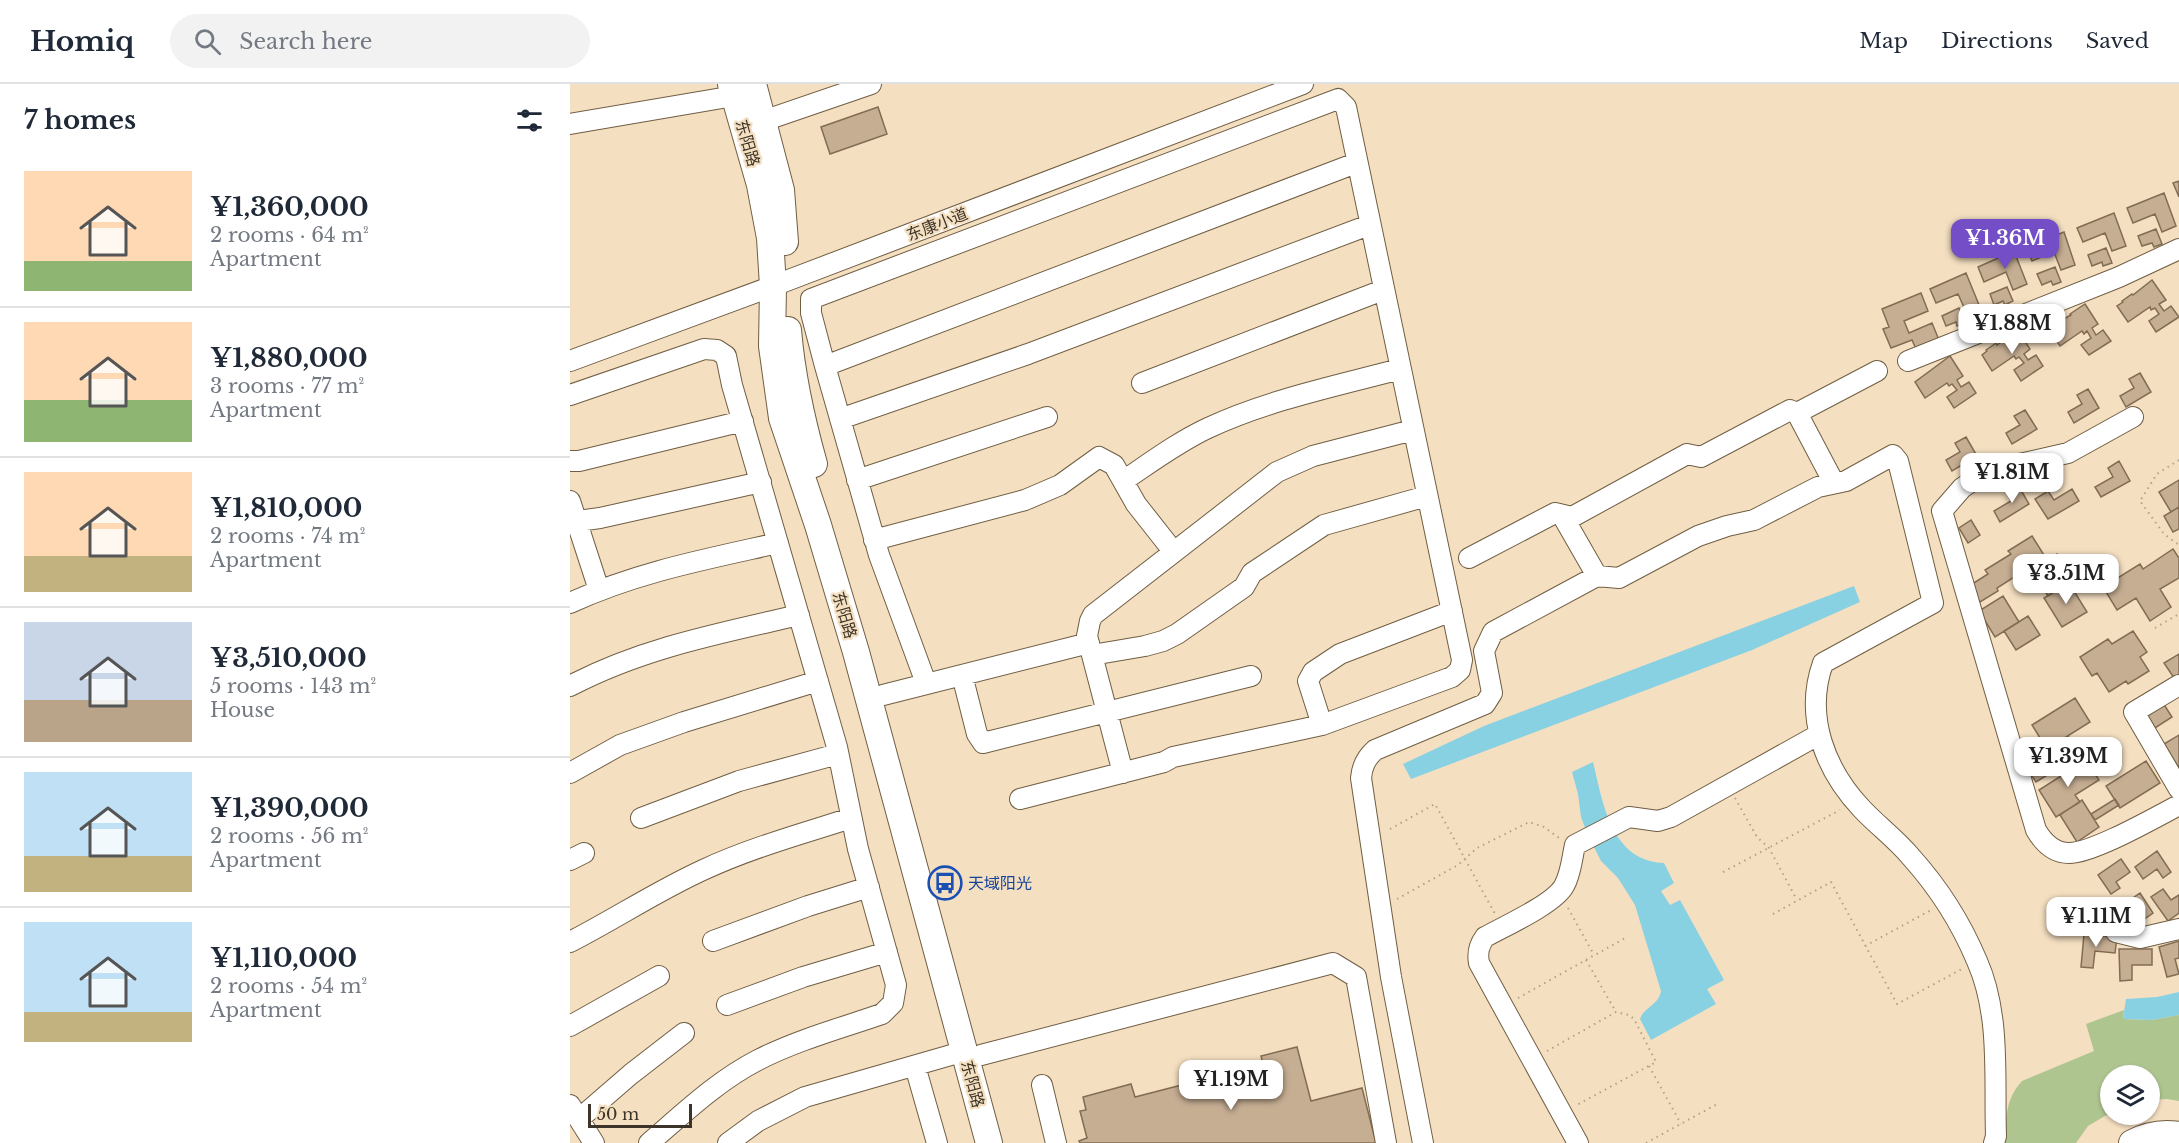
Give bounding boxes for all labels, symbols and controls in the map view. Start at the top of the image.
search box [170,14,590,68]
text: Homiq [30,24,134,59]
icon: search [191,25,224,58]
text: Search here [239,28,372,55]
text: Map [1859,28,1908,54]
text: Directions [1941,28,2053,54]
text: Saved [2086,28,2149,54]
text: 7 homes [24,104,136,136]
icon: filters [513,104,546,137]
street label: 东阳路 [732,117,764,169]
text: ¥1,360,000 [210,191,369,223]
icon: home [72,195,144,267]
street label: 东康小道 [904,203,970,245]
pin: ¥1.36M [1956,219,2054,270]
text: 2 rooms · 64 m² [210,223,369,247]
text: ¥1.36M [1965,226,2045,250]
text: Apartment [210,247,321,271]
pin: ¥1.88M [1963,304,2061,355]
text: ¥1.88M [1972,311,2052,335]
text: ¥1,880,000 [210,342,368,374]
icon: home [72,346,144,418]
text: 3 rooms · 77 m² [210,374,364,398]
text: Apartment [210,398,321,422]
pin: ¥1.81M [1963,453,2061,504]
text: ¥1.81M [1974,460,2050,484]
text: ¥1,810,000 [210,492,362,524]
icon: home [72,496,144,568]
text: 2 rooms · 74 m² [210,524,366,548]
text: Apartment [210,548,321,572]
pin: ¥3.51M [2017,554,2115,605]
text: ¥3.51M [2027,561,2105,585]
street label: 东阳路 [829,589,861,641]
text: ¥3,510,000 [210,642,367,674]
icon: home [72,646,144,718]
text: 5 rooms · 143 m² [210,674,376,698]
text: House [210,698,275,722]
pin: ¥1.39M [2019,737,2117,788]
text: ¥1.39M [2028,744,2108,768]
text: ¥1,390,000 [210,792,369,824]
icon: home [72,796,144,868]
text: 2 rooms · 56 m² [210,824,368,848]
text: Apartment [210,848,321,872]
bus stop icon: 天域阳光 [927,865,963,901]
place label: 天域阳光 [968,873,1032,893]
pin: ¥1.11M [2047,897,2145,948]
text: ¥1.11M [2060,904,2132,928]
text: ¥1,110,000 [210,942,357,974]
icon: home [72,946,144,1018]
text: 2 rooms · 54 m² [210,974,367,998]
text: Apartment [210,998,321,1022]
street label: 东阳路 [957,1058,989,1110]
pin: ¥1.19M [1182,1060,1280,1111]
map controls [2100,1065,2160,1125]
button: layers [2100,1065,2160,1125]
text: ¥1.19M [1193,1067,1269,1091]
scale bar [588,1101,692,1128]
text: 50 m [597,1104,639,1124]

